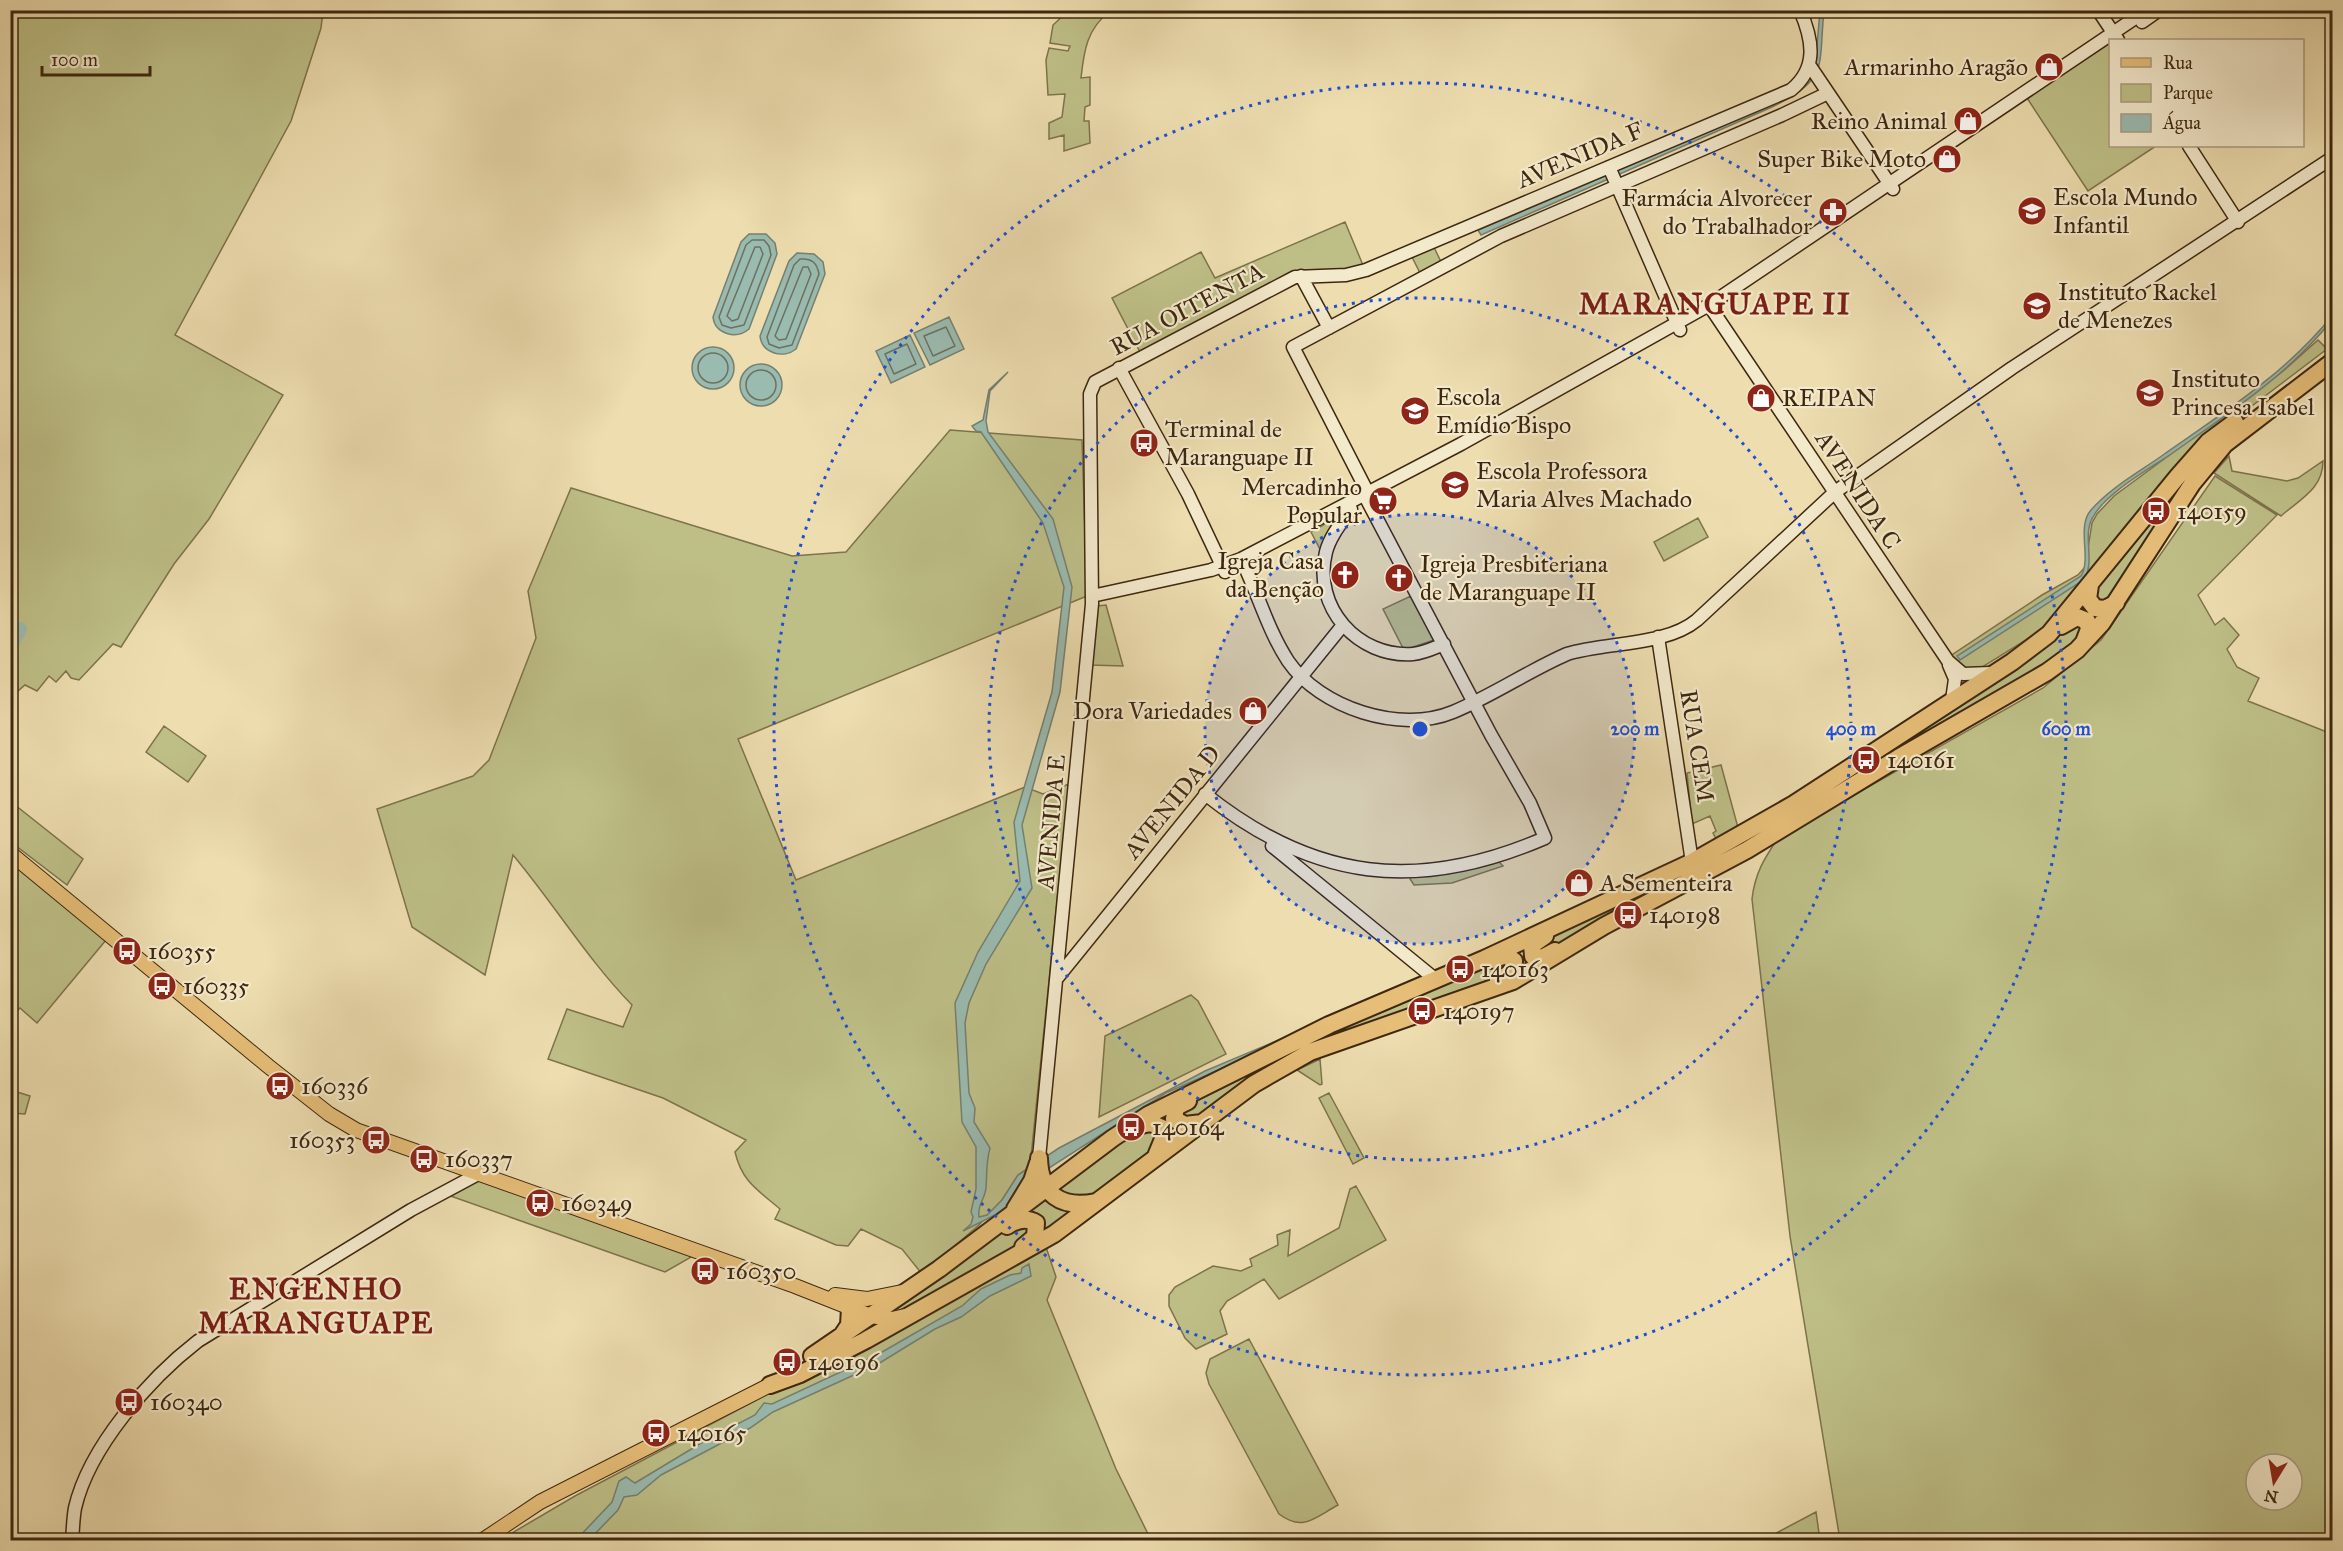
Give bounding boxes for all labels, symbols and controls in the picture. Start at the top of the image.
scale bar [42,39,150,77]
legend [2109,39,2304,147]
text: 100 m [51,49,98,71]
shop icon: Armarinho Aragão [2033,51,2065,83]
place label: Armarinho Aragão [1843,52,2028,82]
text: Rua [2163,52,2193,74]
text: Parque [2163,82,2213,105]
shop icon: Reino Animal [1952,105,1984,137]
place label: Reino Animal [1811,106,1948,136]
text: Água [2162,110,2201,135]
street label: AVENIDA F [1511,115,1648,195]
shop icon: Super Bike Moto [1931,143,1963,175]
place label: Super Bike Moto [1757,144,1926,174]
place label: Escola Mundo Infantil [2053,182,2198,240]
place label: Farmácia Alvorecer do Trabalhador [1622,183,1812,241]
school or university icon: Escola Mundo Infantil [2016,195,2048,227]
pharmacy icon: Farmácia Alvorecer do Trabalhador [1817,196,1849,228]
street label: RUA OITENTA [1105,256,1269,362]
place label: Instituto Rackel de Menezes [2058,277,2217,335]
district label: MARANGUAPE II [1579,286,1851,322]
school or university icon: Instituto Rackel de Menezes [2021,290,2053,322]
place label: Instituto Princesa Isabel [2171,364,2315,422]
school or university icon: Instituto Princesa Isabel [2134,377,2166,409]
place label: Escola Emídio Bispo [1436,382,1571,440]
shop icon: REIPAN [1745,382,1777,414]
place label: REIPAN [1782,383,1876,413]
school or university icon: Escola Emídio Bispo [1399,395,1431,427]
place label: Terminal de Maranguape II [1165,414,1314,472]
street label: AVENIDA C [1808,424,1907,555]
bus stop icon: Terminal de Maranguape II [1128,427,1160,459]
place label: Escola Professora Maria Alves Machado [1476,456,1692,514]
school or university icon: Escola Professora Maria Alves Machado [1439,469,1471,501]
place label: Mercadinho Popular [1241,472,1362,530]
supermarket icon: Mercadinho Popular [1367,485,1399,517]
bus stop icon: 140159 [2140,495,2172,527]
place label: 140159 [2177,496,2247,526]
place label: Igreja Casa da Benção [1217,546,1325,604]
place label: Igreja Presbiteriana de Maranguape II [1420,549,1609,607]
church icon: Igreja Casa da Benção [1329,559,1361,591]
church icon: Igreja Presbiteriana de Maranguape II [1383,562,1415,594]
street label: RUA CEM [1673,687,1721,805]
shop icon: Dora Variedades [1237,695,1269,727]
place label: Dora Variedades [1073,696,1232,726]
text: 200 m [1611,718,1660,740]
text: 400 m [1826,718,1877,741]
text: 600 m [2041,718,2091,740]
centre of rings [1410,719,1430,739]
street label: AVENIDA D [1116,739,1227,866]
bus stop icon: 140161 [1850,744,1882,776]
place label: 140161 [1887,745,1955,775]
street label: AVENIDA E [1030,753,1072,892]
shop icon: A Sementeira [1563,867,1595,899]
place label: A Sementeira [1599,868,1733,898]
bus stop icon: 140198 [1612,899,1644,931]
place label: 140198 [1649,900,1721,930]
bus stop icon: 160355 [111,935,143,967]
place label: 160355 [148,936,216,966]
bus stop icon: 140163 [1444,953,1476,985]
place label: 140163 [1481,954,1549,984]
bus stop icon: 160335 [146,970,178,1002]
place label: 160335 [183,971,249,1001]
bus stop icon: 140197 [1406,995,1438,1027]
place label: 140197 [1443,996,1515,1026]
bus stop icon: 160336 [264,1070,296,1102]
place label: 160336 [301,1071,369,1101]
bus stop icon: 140164 [1115,1111,1147,1143]
place label: 140164 [1152,1112,1224,1142]
bus stop icon: 160353 [360,1124,392,1156]
place label: 160353 [289,1125,355,1155]
bus stop icon: 160337 [408,1143,440,1175]
place label: 160337 [445,1144,513,1174]
bus stop icon: 160349 [524,1187,556,1219]
place label: 160349 [561,1188,633,1218]
bus stop icon: 160350 [689,1255,721,1287]
place label: 160350 [726,1256,796,1286]
district label: ENGENHO MARANGUAPE [198,1271,434,1341]
bus stop icon: 140196 [771,1346,803,1378]
place label: 140196 [808,1347,880,1377]
bus stop icon: 160340 [113,1386,145,1418]
place label: 160340 [150,1387,223,1417]
bus stop icon: 140165 [640,1417,672,1449]
place label: 140165 [677,1418,746,1448]
north arrow [2244,1452,2304,1512]
text: N [2262,1486,2280,1507]

